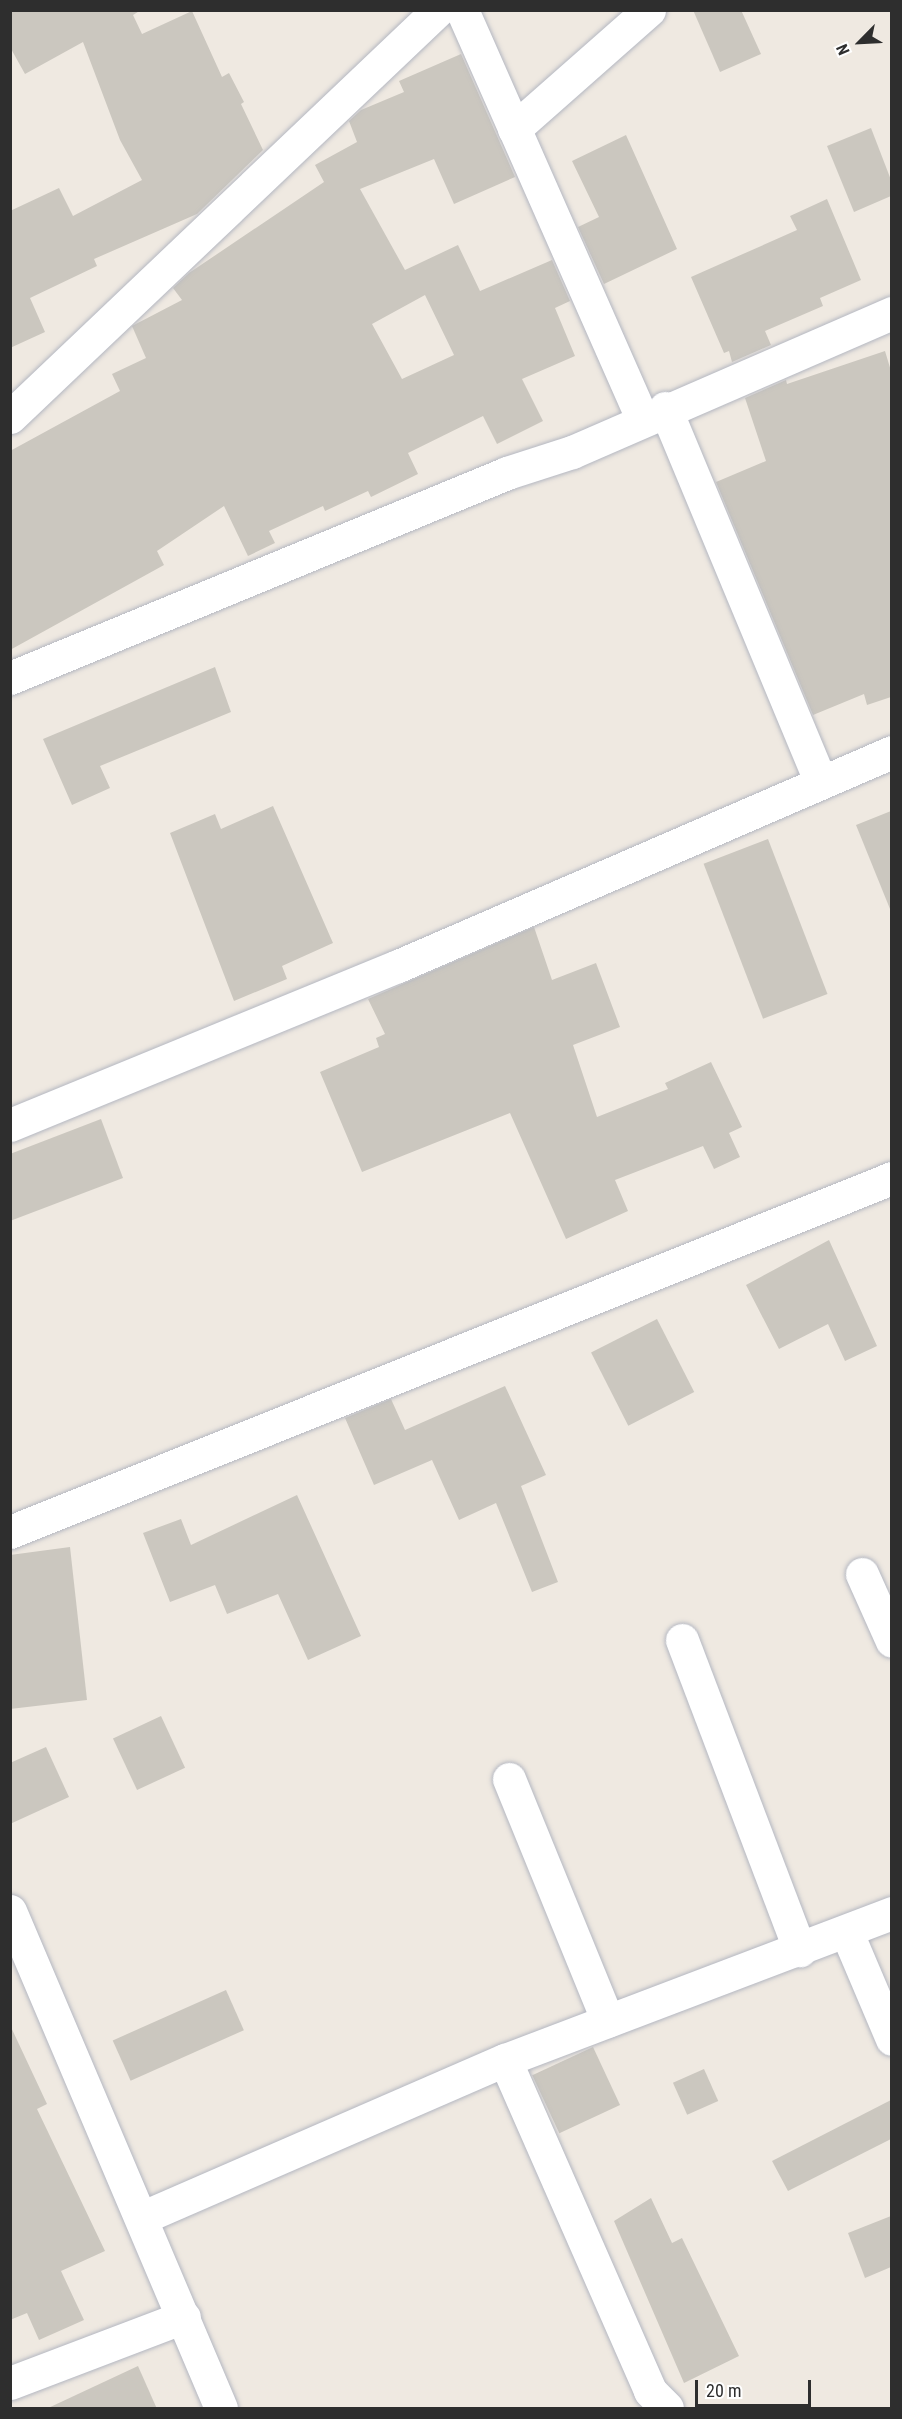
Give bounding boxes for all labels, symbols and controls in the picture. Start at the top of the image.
north arrow [830,12,890,72]
text: N [832,41,854,58]
scale bar [698,2368,814,2406]
text: 20 m [706,2380,741,2401]

